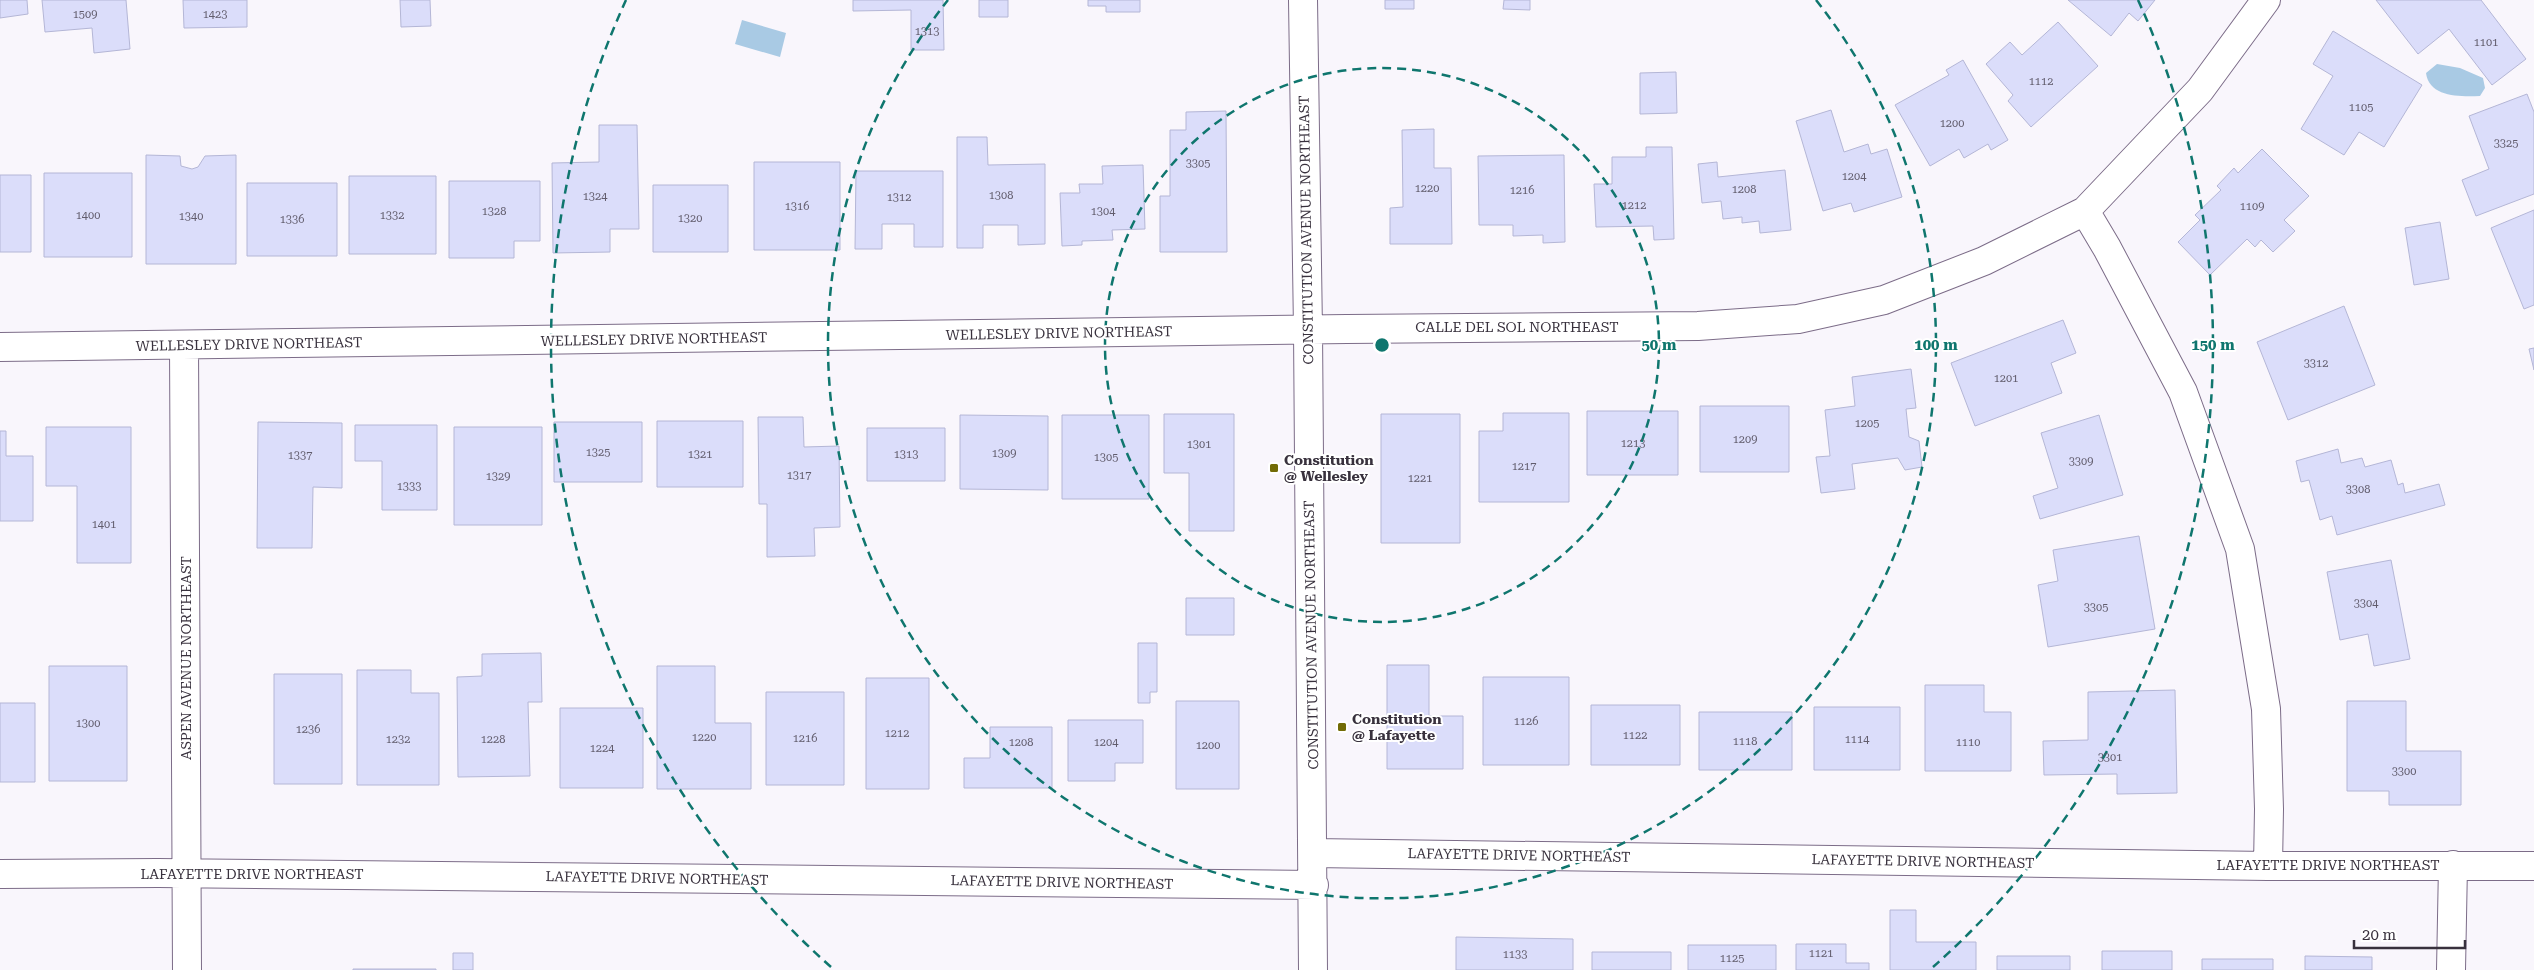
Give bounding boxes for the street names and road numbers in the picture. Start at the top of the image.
street label: CONSTITUTION AVENUE NORTHEAST [1296,95,1316,365]
street label: CALLE DEL SOL NORTHEAST [1415,319,1619,335]
street label: WELLESLEY DRIVE NORTHEAST [946,323,1172,343]
street label: WELLESLEY DRIVE NORTHEAST [541,329,767,349]
street label: WELLESLEY DRIVE NORTHEAST [136,334,362,354]
street label: CONSTITUTION AVENUE NORTHEAST [1301,500,1321,770]
street label: ASPEN AVENUE NORTHEAST [178,556,194,760]
street label: LAFAYETTE DRIVE NORTHEAST [1407,845,1631,865]
street label: LAFAYETTE DRIVE NORTHEAST [1811,851,2035,871]
street label: LAFAYETTE DRIVE NORTHEAST [2216,857,2440,873]
street label: LAFAYETTE DRIVE NORTHEAST [140,866,364,882]
street label: LAFAYETTE DRIVE NORTHEAST [545,868,769,888]
street label: LAFAYETTE DRIVE NORTHEAST [950,872,1174,892]

